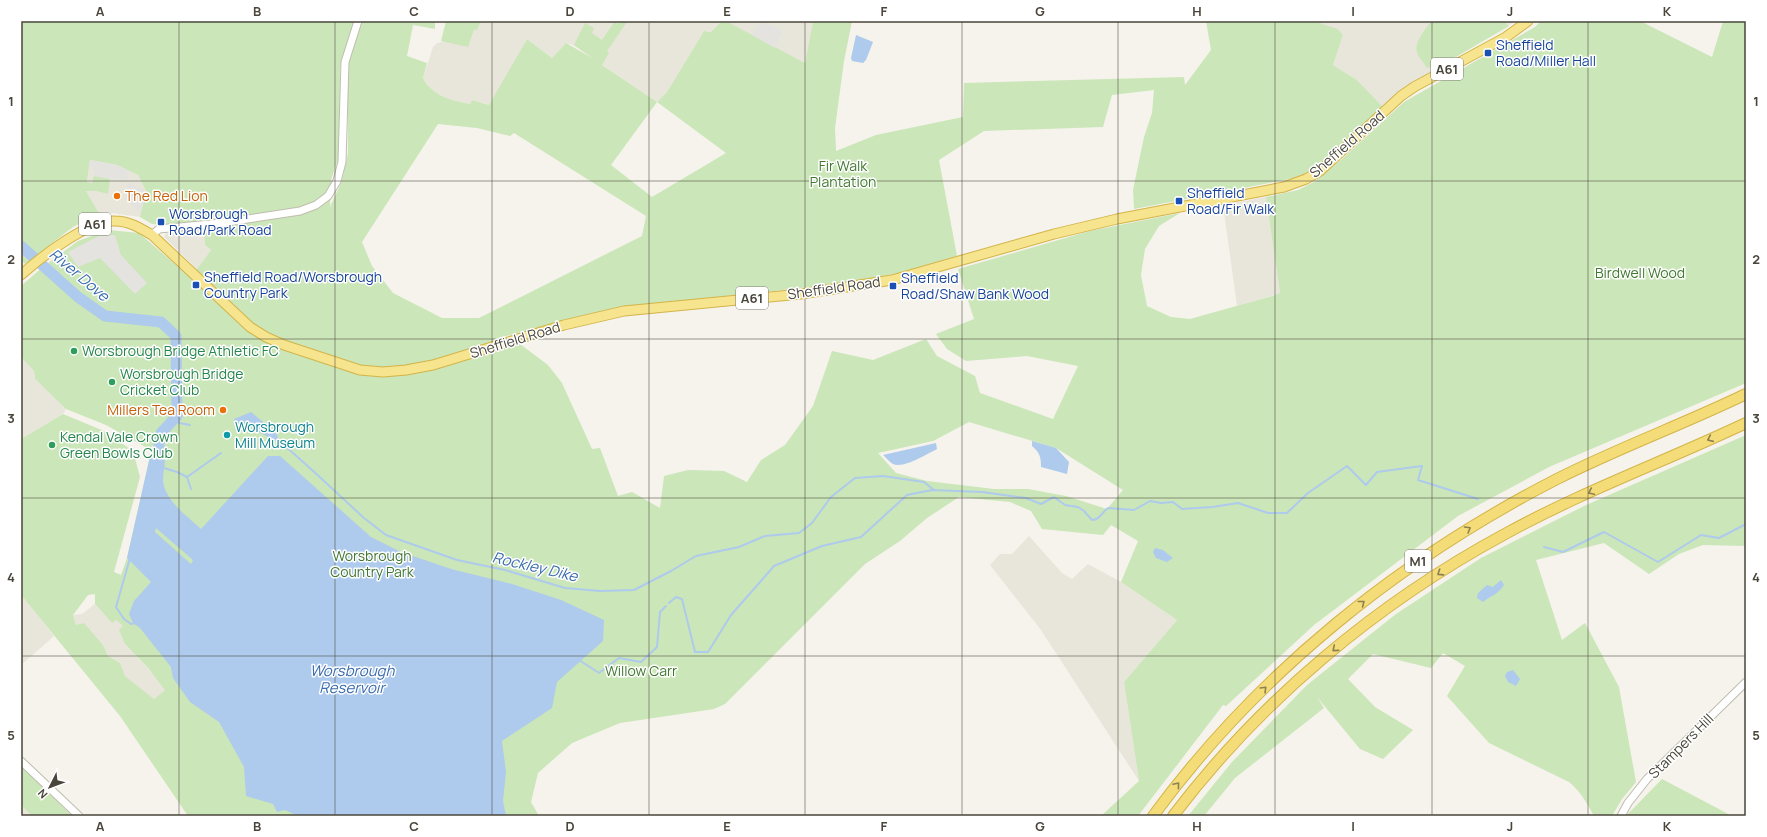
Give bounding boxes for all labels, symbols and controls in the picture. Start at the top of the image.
text: A [96,2,105,20]
text: B [253,2,261,20]
text: C [409,2,419,20]
text: D [565,2,575,20]
text: E [723,2,731,20]
text: F [881,2,888,20]
text: G [1035,2,1045,20]
text: H [1192,2,1202,20]
text: I [1351,2,1355,20]
text: J [1507,2,1513,20]
text: K [1663,2,1672,20]
place label: Sheffield Road/Miller Hall [1496,35,1596,70]
marker: Sheffield Road/Miller Hall [1483,48,1493,58]
road number: A61 [1431,58,1463,80]
text: 1 [8,92,14,110]
text: 1 [1753,92,1759,110]
street label: Sheffield Road [1305,106,1388,182]
park label: Fir Walk Plantation [810,156,876,191]
place label: Sheffield Road/Fir Walk [1187,183,1275,218]
place label: The Red Lion [125,186,208,205]
marker: The Red Lion [112,191,122,201]
marker: Sheffield Road/Fir Walk [1174,196,1184,206]
place label: Worsbrough Road/Park Road [169,204,271,239]
road number: A61 [79,213,111,235]
marker: Worsbrough Road/Park Road [156,217,166,227]
water label: River Dove [45,243,115,307]
text: 2 [7,250,15,268]
text: 2 [1752,250,1760,268]
park label: Birdwell Wood [1595,263,1685,282]
place label: Sheffield Road/Worsbrough Country Park [204,267,382,302]
place label: Sheffield Road/Shaw Bank Wood [901,268,1049,303]
street label: Sheffield Road [786,272,882,303]
marker: Sheffield Road/Worsbrough Country Park [191,280,201,290]
marker: Sheffield Road/Shaw Bank Wood [888,281,898,291]
road number: A61 [736,287,768,309]
street label: Sheffield Road [467,317,562,362]
place label: Worsbrough Bridge Athletic FC [82,341,279,360]
marker: Worsbrough Bridge Athletic FC [69,346,79,356]
place label: Worsbrough Bridge Cricket Club [120,364,244,399]
marker: Worsbrough Bridge Cricket Club [107,377,117,387]
place label: Millers Tea Room [107,400,215,419]
marker: Millers Tea Room [218,405,228,415]
text: 3 [7,409,15,427]
text: 3 [1752,409,1760,427]
place label: Worsbrough Mill Museum [235,417,315,452]
place label: Kendal Vale Crown Green Bowls Club [60,427,178,462]
marker: Worsbrough Mill Museum [222,430,232,440]
one-way arrow [1707,434,1715,442]
marker: Kendal Vale Crown Green Bowls Club [47,440,57,450]
one-way arrow [1588,487,1596,495]
one-way arrow [1464,527,1471,534]
park label: Worsbrough Country Park [330,546,415,581]
water label: Rockley Dike [490,547,581,587]
road number: M1 [1405,550,1431,572]
text: 4 [7,568,15,586]
one-way arrow [1437,568,1444,575]
text: 4 [1752,568,1760,586]
one-way arrow [1357,600,1364,607]
one-way arrow [1333,645,1340,652]
water label: Worsbrough Reservoir [310,660,395,698]
park label: Willow Carr [605,661,677,680]
one-way arrow [1259,686,1267,694]
street label: Stampers Hill [1644,709,1717,782]
text: 5 [7,726,15,744]
text: 5 [1752,726,1760,744]
north arrow [30,767,70,807]
one-way arrow [1173,783,1180,790]
text: N [34,786,50,802]
text: A [96,817,105,835]
text: B [253,817,261,835]
text: C [409,817,419,835]
text: D [565,817,575,835]
text: E [723,817,731,835]
text: F [881,817,888,835]
text: G [1035,817,1045,835]
text: H [1192,817,1202,835]
text: I [1351,817,1355,835]
text: J [1507,817,1513,835]
text: K [1663,817,1672,835]

